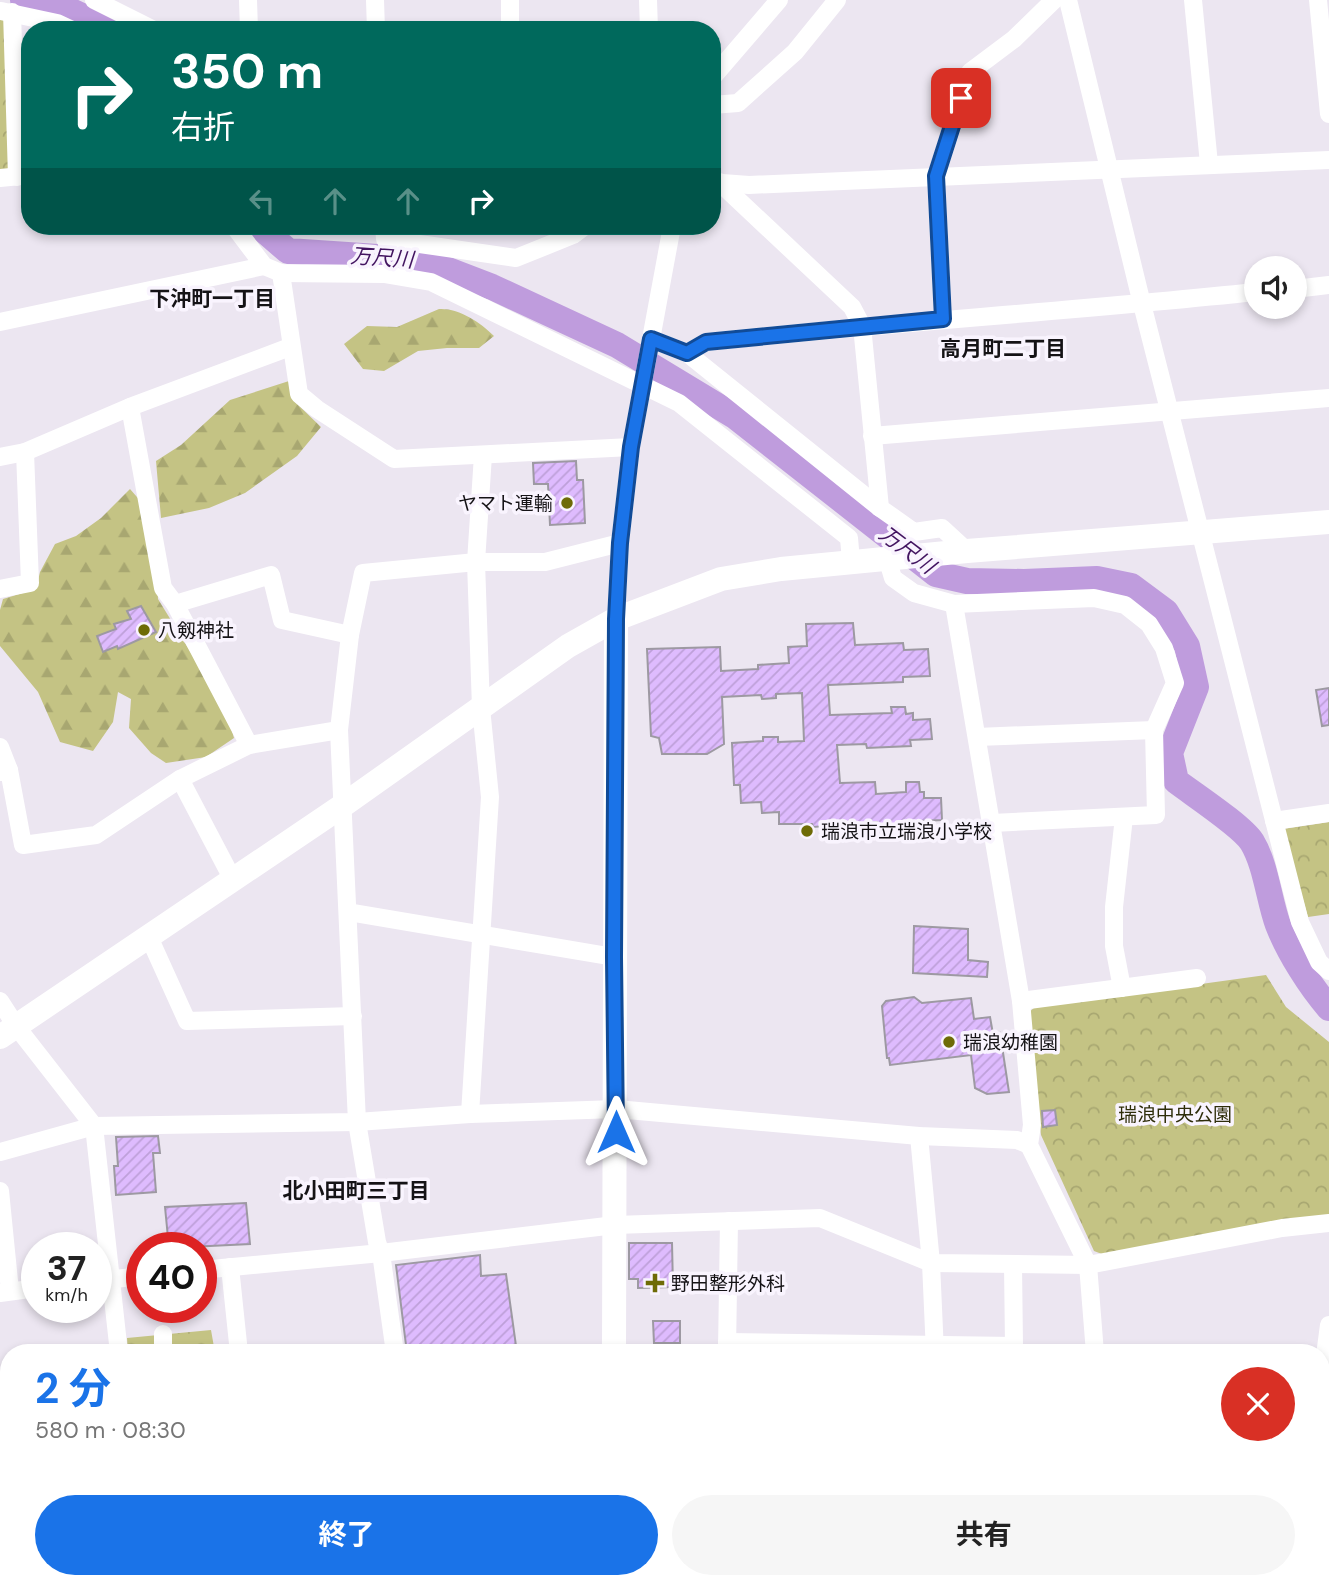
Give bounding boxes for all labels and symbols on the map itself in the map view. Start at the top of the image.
pin [931,68,991,128]
water label: 万尺川 [350,242,416,274]
district label: 下沖町一丁目 [149,285,275,313]
district label: 高月町二丁目 [940,335,1066,363]
place label: ヤマト運輸 [458,491,553,516]
marker: ヤマト運輸 [559,495,575,511]
water label: 万尺川 [873,520,942,581]
place label: 八剱神社 [158,618,234,643]
marker: 八剱神社 [136,622,152,638]
place label: 瑞浪市立瑞浪小学校 [821,819,992,844]
marker: 瑞浪市立瑞浪小学校 [799,823,815,839]
place label: 瑞浪幼稚園 [963,1030,1058,1055]
marker: 瑞浪幼稚園 [941,1034,957,1050]
position arrow [579,1095,653,1169]
park label: 瑞浪中央公園 [1118,1102,1232,1127]
district label: 北小田町三丁目 [283,1177,430,1205]
speed limit sign: 40 [126,1232,217,1323]
place label: 野田整形外科 [671,1271,785,1296]
marker: 野田整形外科 [645,1273,665,1293]

